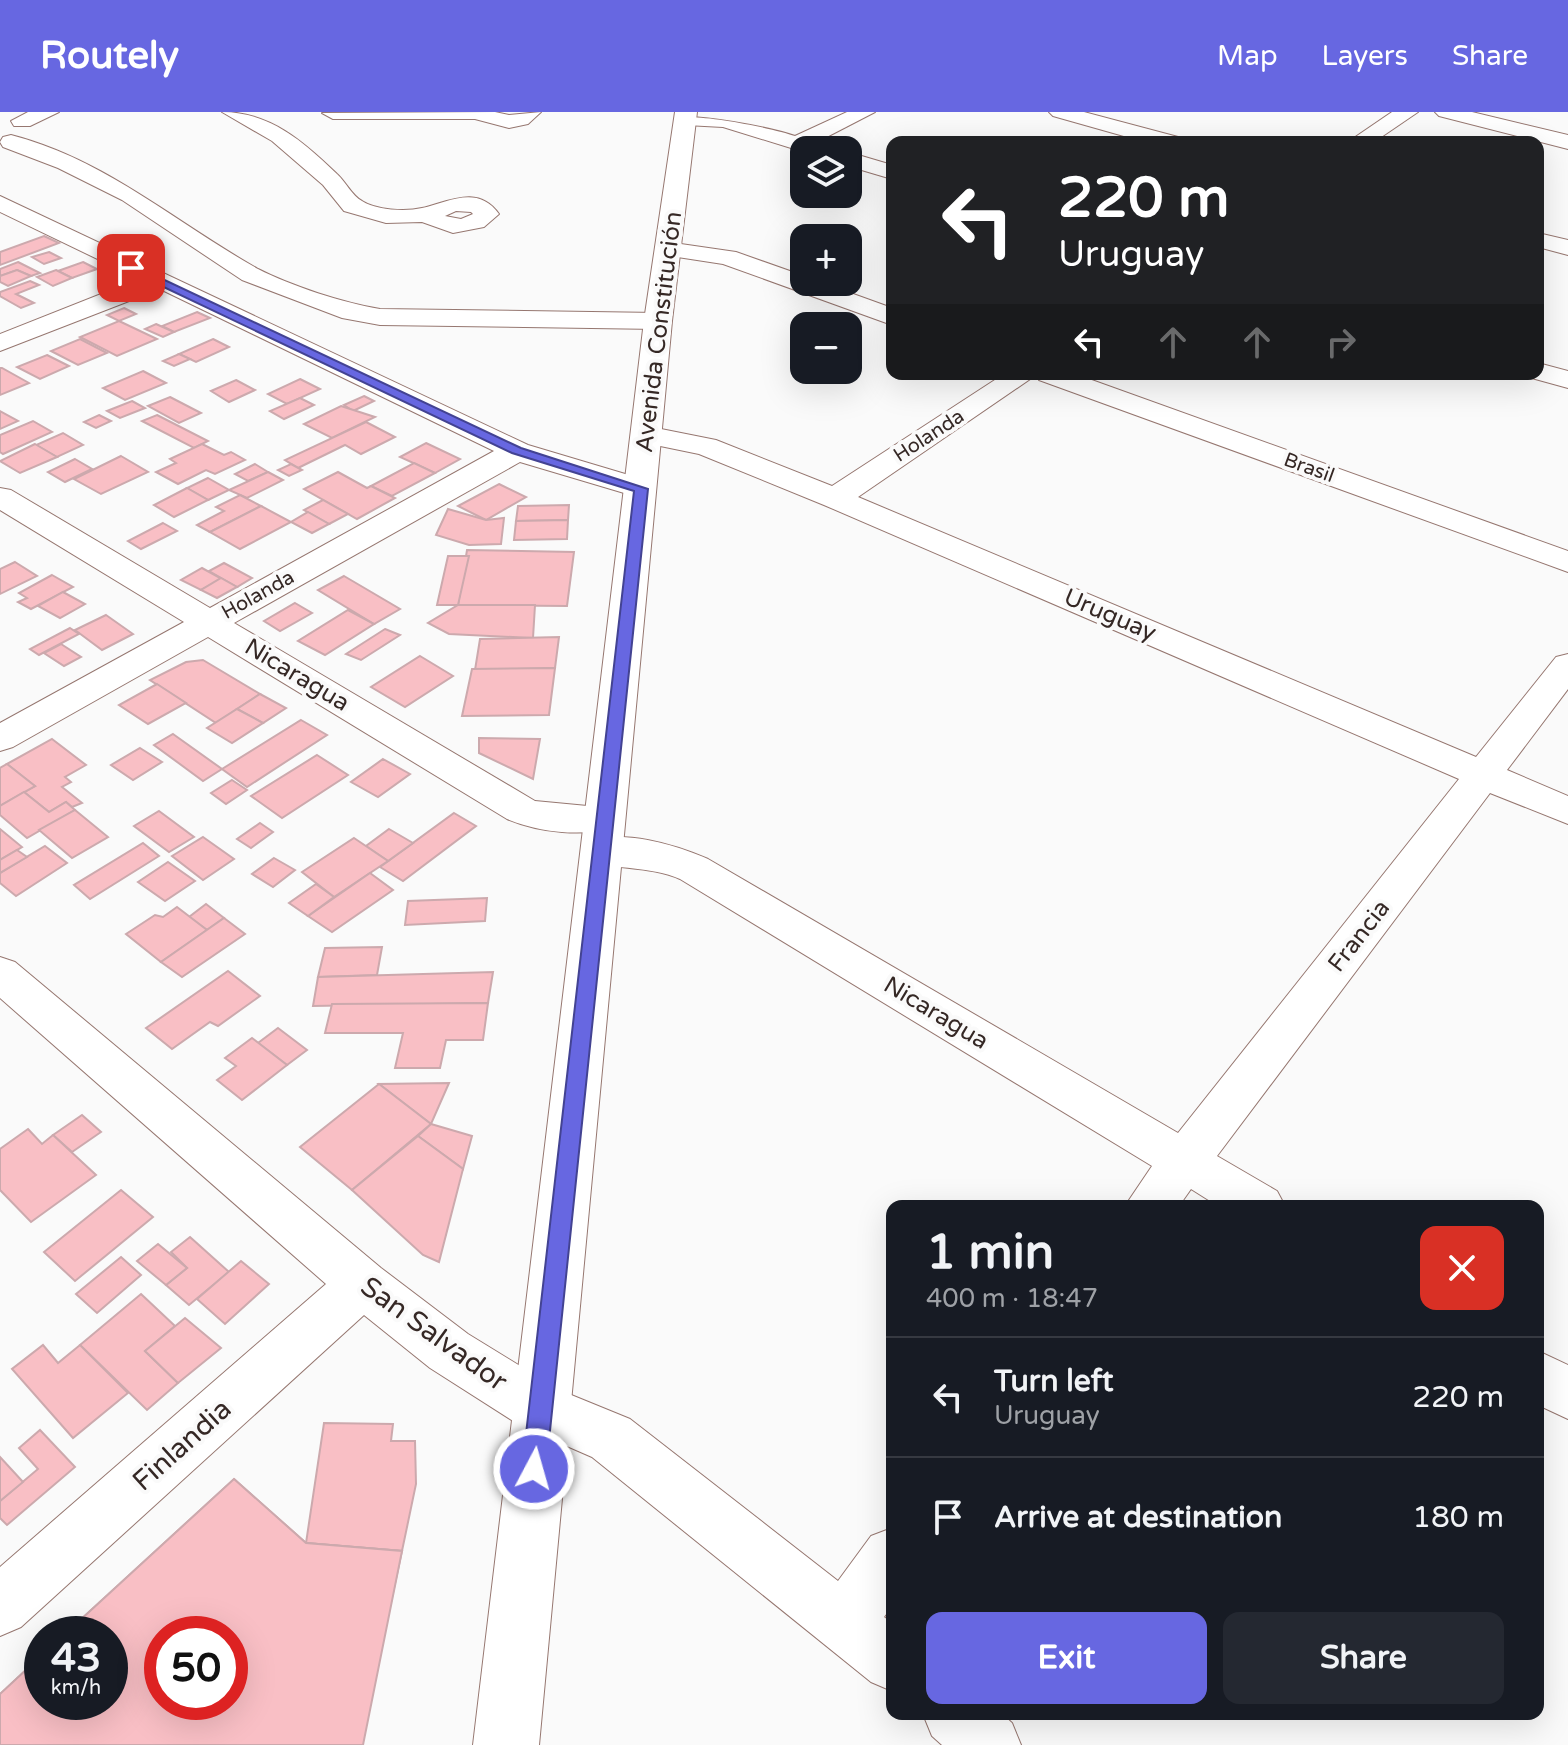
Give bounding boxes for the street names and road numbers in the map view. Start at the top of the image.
street label: Avenida Constitución [630,210,688,454]
street label: Holanda [889,404,969,468]
street label: Brasil [1280,448,1338,488]
street label: Holanda [218,565,298,625]
street label: Uruguay [1059,583,1161,647]
street label: Nicaragua [239,632,355,718]
street label: Francia [1322,894,1396,978]
street label: Nicaragua [878,970,994,1056]
street label: San Salvador [354,1269,514,1399]
street label: Finlandia [126,1392,238,1498]

